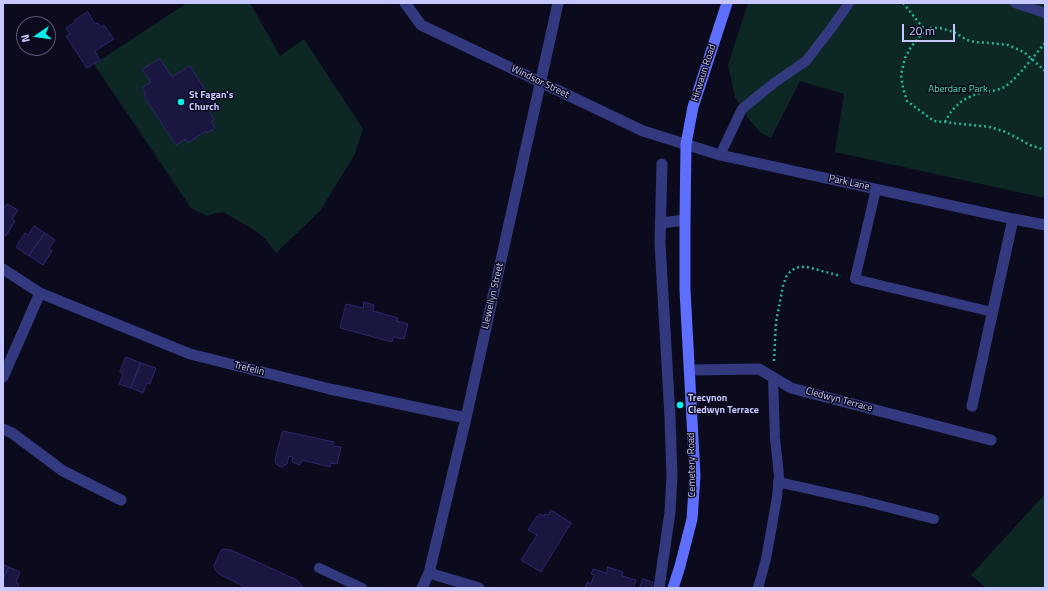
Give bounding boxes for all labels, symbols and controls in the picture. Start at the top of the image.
north arrow [16,16,56,56]
scale bar [904,16,957,42]
text: 20 m [909,21,935,40]
text: N [17,33,34,44]
street label: Hirwaun Road [689,43,719,103]
street label: Windsor Street [509,63,571,101]
park label: Aberdare Park [928,84,988,96]
place label: St Fagan's Church [189,90,233,114]
marker: St Fagan's Church [176,97,186,107]
street label: Park Lane [827,173,871,193]
street label: Llewellyn Street [480,262,506,330]
street label: Trefelin [233,359,265,379]
street label: Cledwyn Terrace [804,385,874,415]
place label: Trecynon Cledwyn Terrace [688,393,759,416]
marker: Trecynon Cledwyn Terrace [675,400,685,410]
street label: Cemetery Road [685,433,699,497]

